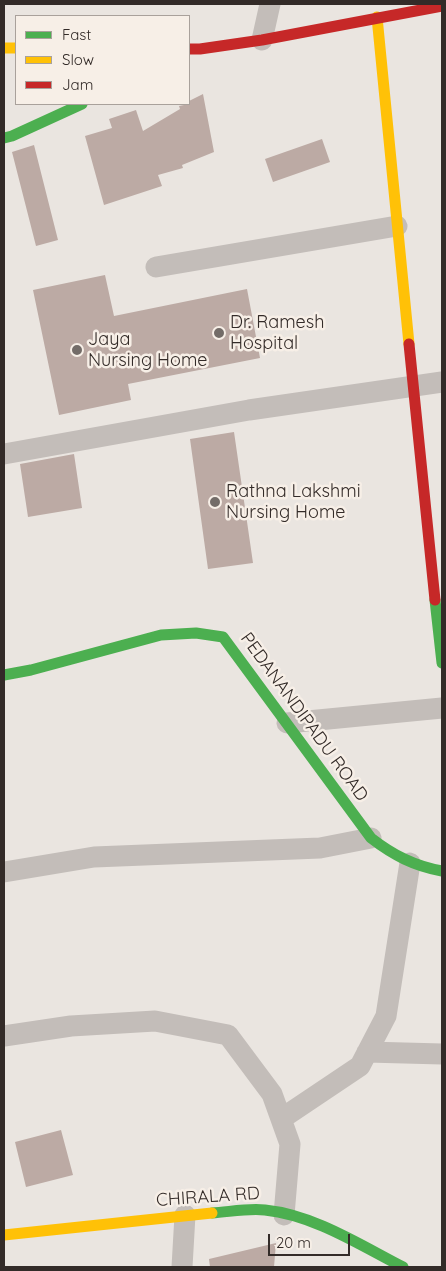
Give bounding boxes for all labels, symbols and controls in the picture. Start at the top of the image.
legend [15,15,190,105]
text: Fast [62,25,91,44]
text: Slow [62,50,94,69]
text: Jam [62,75,93,94]
place label: Dr. Ramesh Hospital [230,312,324,354]
marker: Dr. Ramesh Hospital [212,326,226,340]
place label: Jaya Nursing Home [88,329,208,372]
marker: Jaya Nursing Home [70,343,84,357]
place label: Rathna Lakshmi Nursing Home [226,481,361,524]
marker: Rathna Lakshmi Nursing Home [208,495,222,509]
street label: PEDANANDIPADU ROAD [236,628,372,806]
street label: CHIRALA RD [155,1183,261,1211]
scale bar [271,1224,354,1256]
text: 20 m [276,1233,311,1252]

